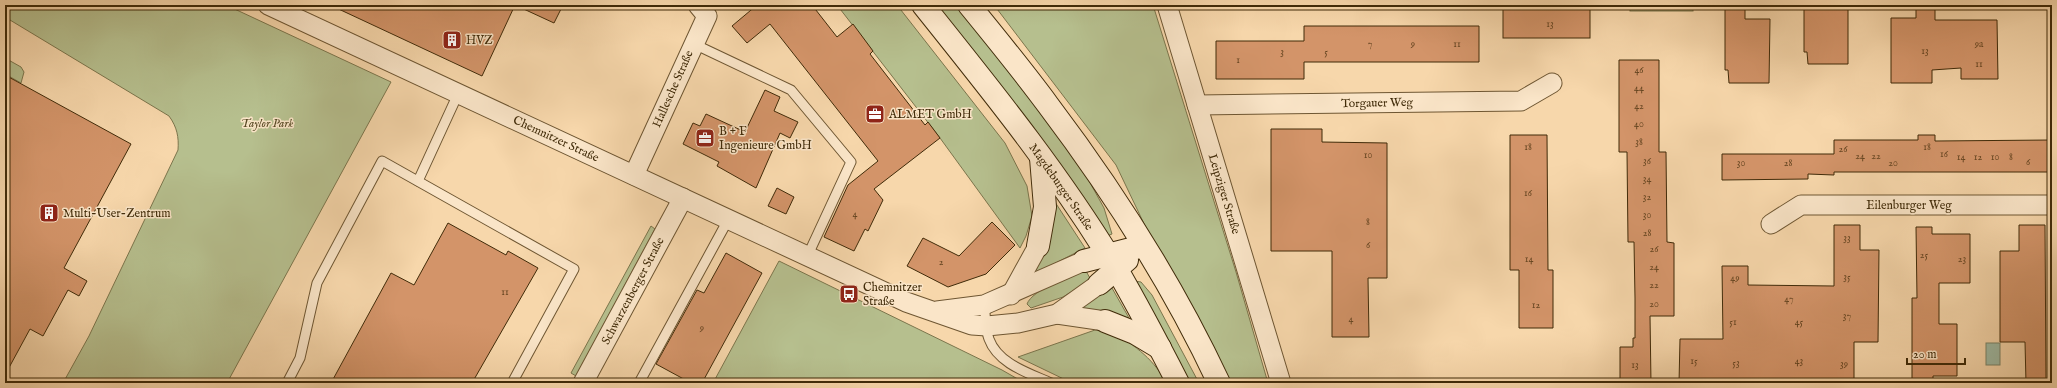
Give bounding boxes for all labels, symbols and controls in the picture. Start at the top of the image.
house number: 13 [1546,18,1554,31]
building icon: HVZ [441,29,463,51]
place label: HVZ [466,33,493,48]
house number: 7 [1368,38,1373,51]
house number: 9 [1410,38,1415,51]
house number: 11 [1453,38,1461,51]
house number: 9a [1974,38,1984,51]
house number: 13 [1921,45,1929,58]
house number: 3 [1280,46,1284,59]
house number: 5 [1324,46,1328,59]
street label: Hallesche Straße [649,48,697,130]
house number: 1 [1236,54,1240,67]
house number: 11 [1975,58,1983,71]
house number: 46 [1634,64,1644,77]
house number: 44 [1634,82,1644,95]
street label: Torgauer Weg [1341,95,1414,111]
house number: 42 [1634,100,1644,113]
office icon: ALMET GmbH [864,103,886,125]
place label: ALMET GmbH [888,107,972,122]
street label: Chemnitzer Straße [511,113,602,166]
park label: Taylor Park [241,116,293,131]
house number: 40 [1634,118,1644,131]
place label: B + F Ingenieure GmbH [719,124,812,153]
office icon: B + F Ingenieure GmbH [694,127,716,149]
house number: 38 [1635,136,1643,149]
street label: Magdeburger Straße [1025,141,1097,234]
house number: 18 [1524,141,1532,154]
house number: 18 [1923,141,1931,154]
house number: 26 [1839,143,1848,156]
house number: 16 [1940,148,1949,161]
house number: 10 [1364,149,1372,162]
house number: 24 [1855,150,1865,163]
house number: 22 [1871,150,1881,163]
house number: 14 [1957,151,1965,164]
house number: 12 [1974,151,1983,164]
house number: 10 [1991,151,1999,164]
house number: 8 [2009,151,2013,164]
street label: Leipziger Straße [1204,152,1243,237]
house number: 36 [1643,155,1652,168]
house number: 6 [2026,156,2031,169]
house number: 30 [1737,157,1745,170]
house number: 28 [1784,157,1792,170]
house number: 20 [1888,157,1898,170]
house number: 34 [1643,173,1651,186]
house number: 16 [1524,187,1533,200]
house number: 32 [1643,191,1652,204]
street label: Eilenburger Weg [1866,198,1952,213]
building icon: Multi-User-Zentrum [38,202,60,224]
place label: Multi-User-Zentrum [63,206,170,221]
house number: 4 [853,208,858,221]
house number: 30 [1643,209,1651,222]
house number: 8 [1366,216,1370,229]
house number: 28 [1643,227,1651,240]
house number: 33 [1843,232,1851,245]
street label: Schwarzenberger Straße [598,234,668,347]
house number: 6 [1366,239,1371,252]
house number: 26 [1650,243,1659,256]
house number: 25 [1920,249,1929,262]
house number: 14 [1525,253,1533,266]
house number: 23 [1958,253,1966,266]
house number: 2 [939,256,944,269]
house number: 24 [1649,261,1659,274]
house number: 35 [1843,271,1851,284]
house number: 49 [1730,272,1740,285]
house number: 22 [1649,279,1659,292]
place label: Chemnitzer Straße [863,280,922,309]
bus stop icon: Chemnitzer Straße [838,283,860,305]
house number: 11 [501,286,509,299]
house number: 47 [1784,293,1794,306]
house number: 20 [1649,298,1659,311]
house number: 12 [1532,299,1541,312]
house number: 37 [1843,310,1852,323]
house number: 4 [1349,313,1354,326]
house number: 51 [1729,316,1737,329]
house number: 45 [1795,316,1804,329]
house number: 9 [699,322,704,335]
scale bar [1907,340,1965,366]
text: 20 m [1913,347,1936,362]
house number: 15 [1690,355,1698,368]
house number: 43 [1795,355,1804,368]
house number: 53 [1732,357,1740,370]
house number: 39 [1840,358,1848,371]
house number: 13 [1631,359,1639,372]

